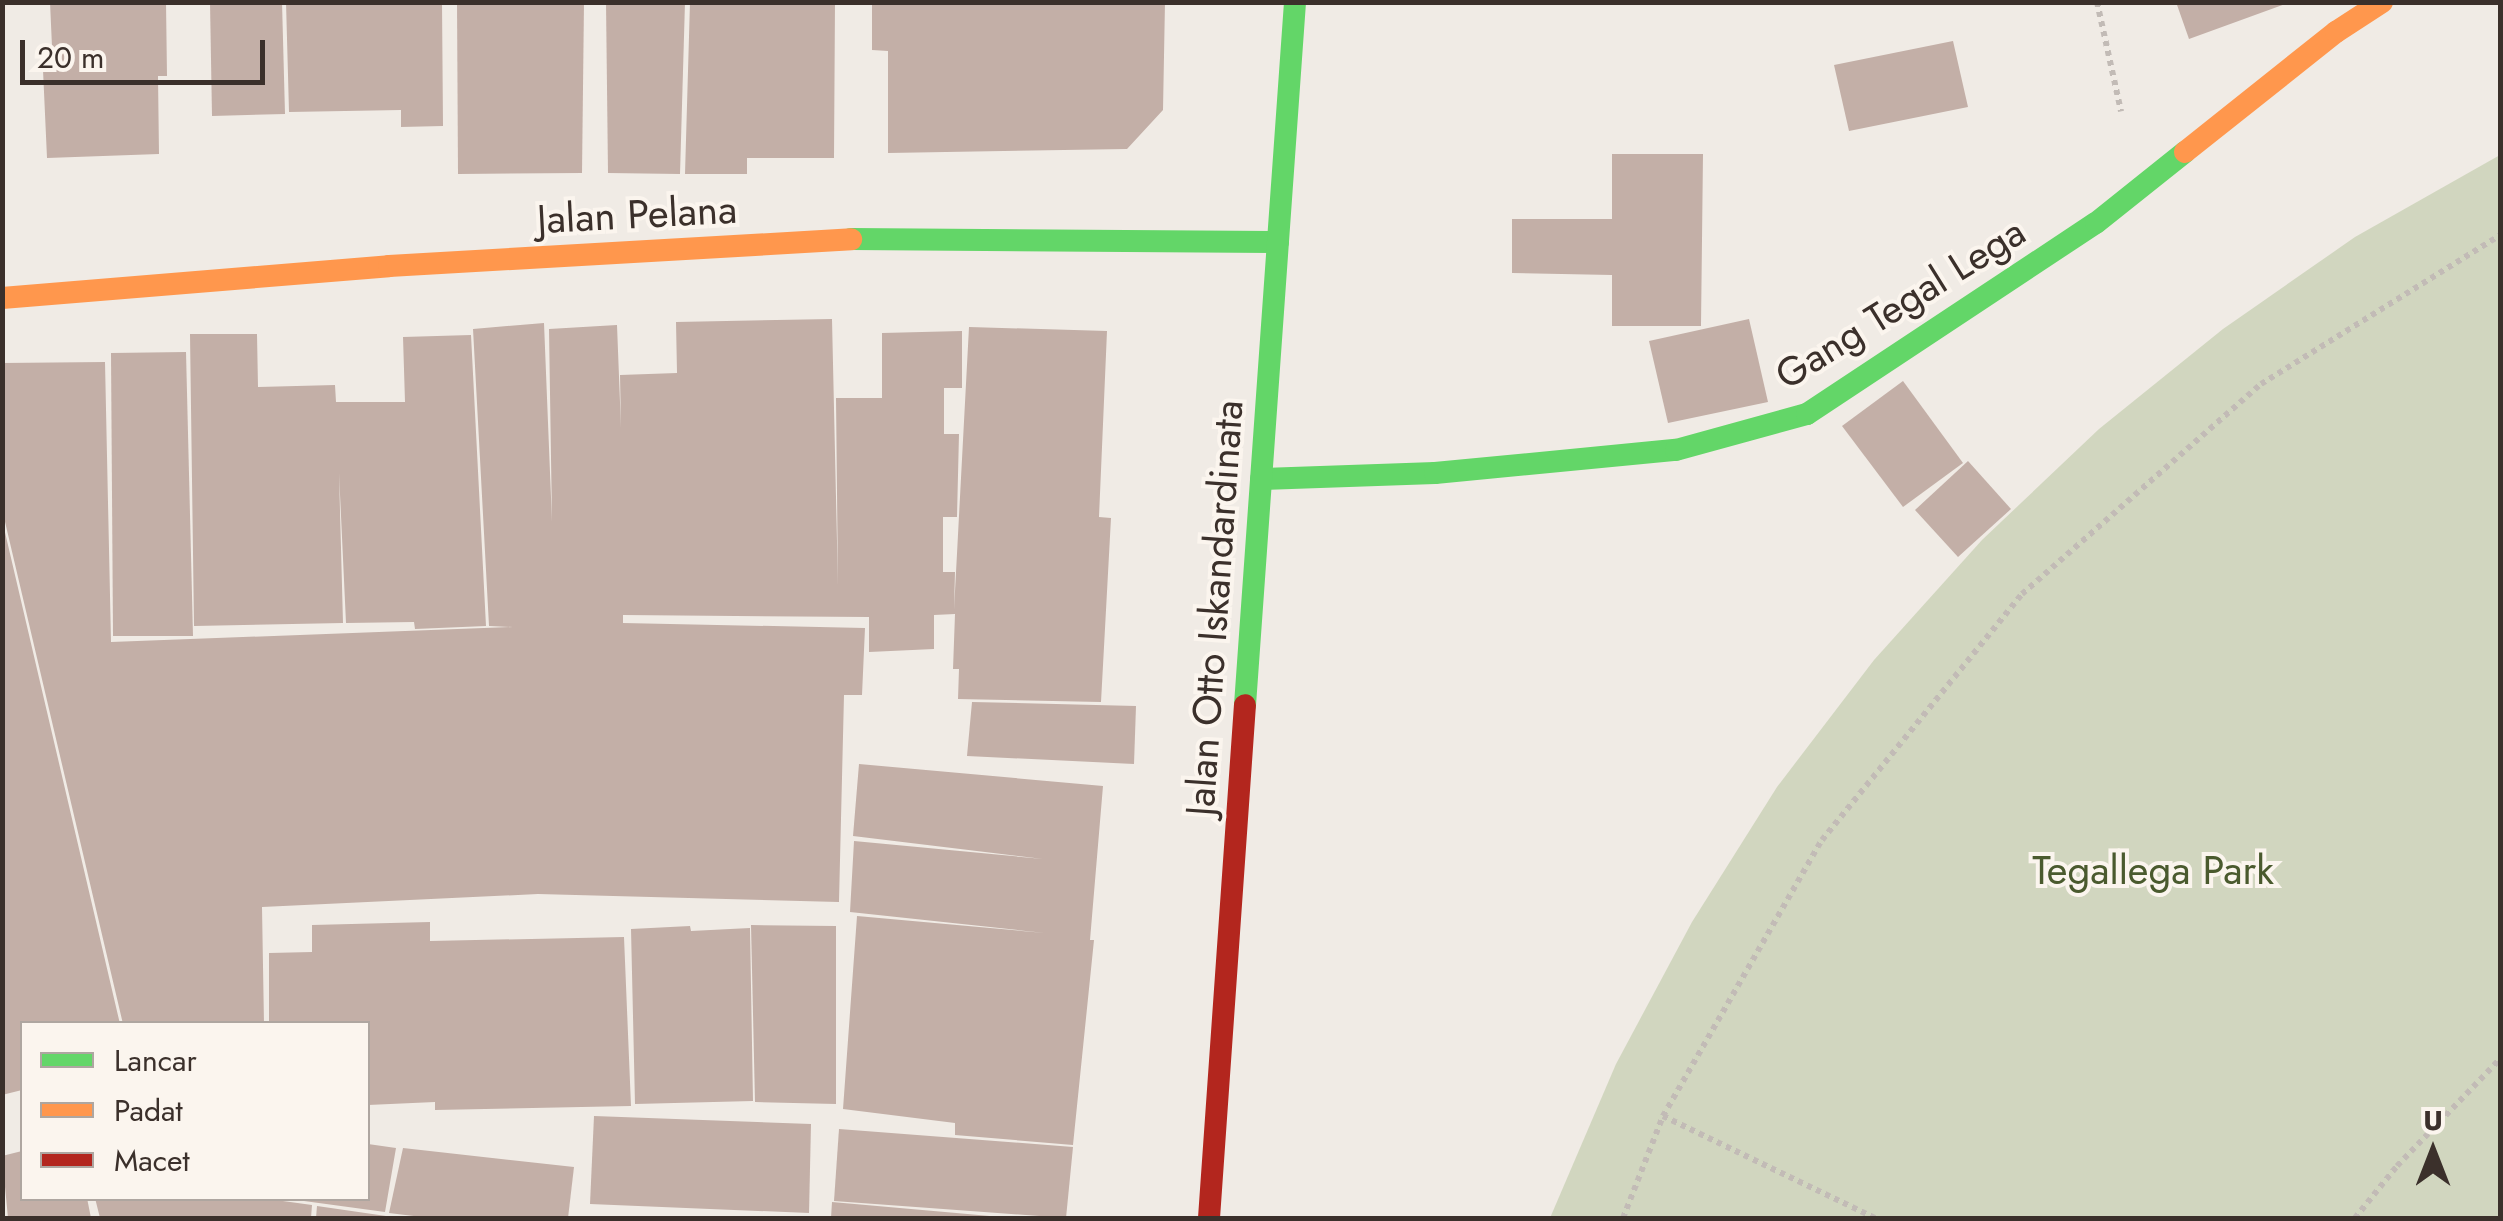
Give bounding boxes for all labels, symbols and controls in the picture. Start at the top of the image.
scale bar [25,20,270,82]
text: 20 m [37,36,104,79]
street label: Jalan Pelana [536,185,738,243]
street label: Gang Tegal Lega [1766,207,2034,399]
street label: Jalan Otto Iskandardinata [1176,398,1252,818]
park label: Tegallega Park [2032,846,2274,894]
legend [20,1021,370,1201]
text: Lancar [114,1039,197,1082]
text: Padat [114,1089,183,1132]
text: U [2423,1100,2443,1141]
north arrow [2383,1101,2483,1201]
text: Macet [114,1139,190,1182]

